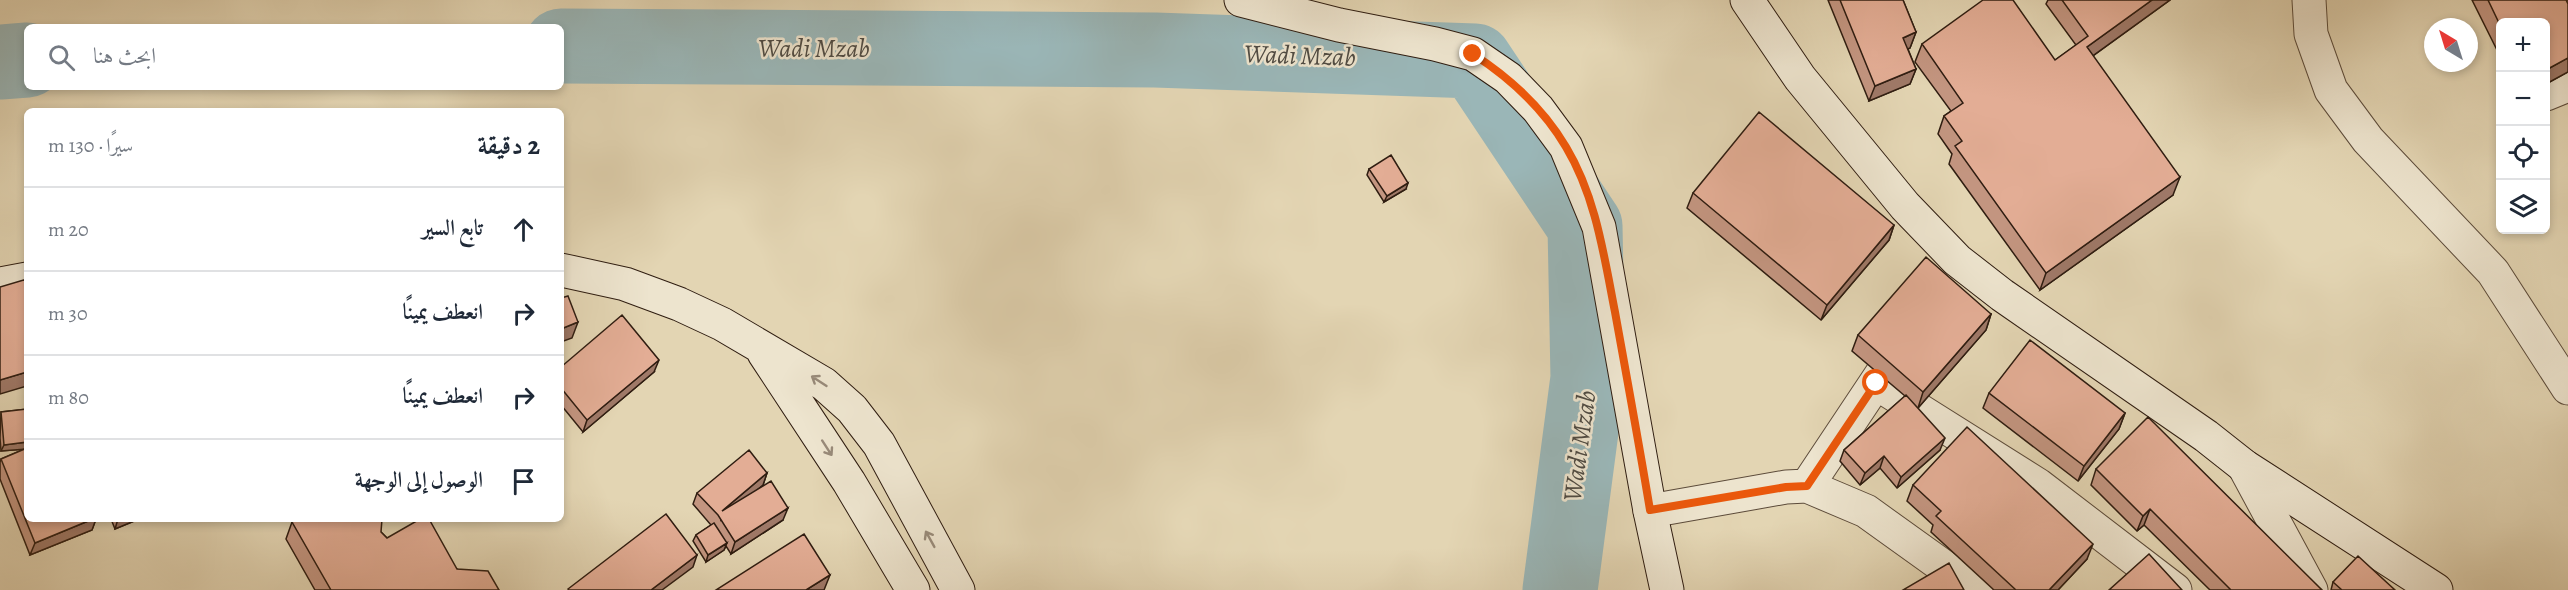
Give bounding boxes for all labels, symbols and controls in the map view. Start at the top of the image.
north arrow [2424,18,2478,72]
map controls [2496,18,2550,234]
button: + [2496,18,2550,72]
search box [24,24,564,90]
water label: Wadi Mzab [758,31,870,66]
water label: Wadi Mzab [1243,36,1356,75]
route end [1459,40,1485,66]
icon: search [45,41,78,74]
text: ابحث هنا [93,41,156,71]
button: − [2496,72,2550,126]
button: locate [2496,126,2550,180]
text: 2 دقيقة [478,128,540,163]
text: سيرًا · 130 m [48,132,133,159]
button: layers [2496,180,2550,234]
text: تابع السير [422,213,483,243]
icon: ahead [507,213,540,246]
text: 20 m [48,216,89,243]
text: انعطف يمينًا [403,297,483,327]
icon: right [507,297,540,330]
text: 30 m [48,300,88,327]
route start [1862,369,1888,395]
one-way arrow [811,375,828,387]
text: انعطف يمينًا [403,381,483,411]
icon: right [507,381,540,414]
text: 80 m [48,384,89,411]
water label: Wadi Mzab [1554,388,1605,504]
one-way arrow [820,440,833,457]
text: الوصول إلى الوجهة [355,465,483,495]
icon: arrive [507,465,540,498]
one-way arrow [924,530,935,548]

